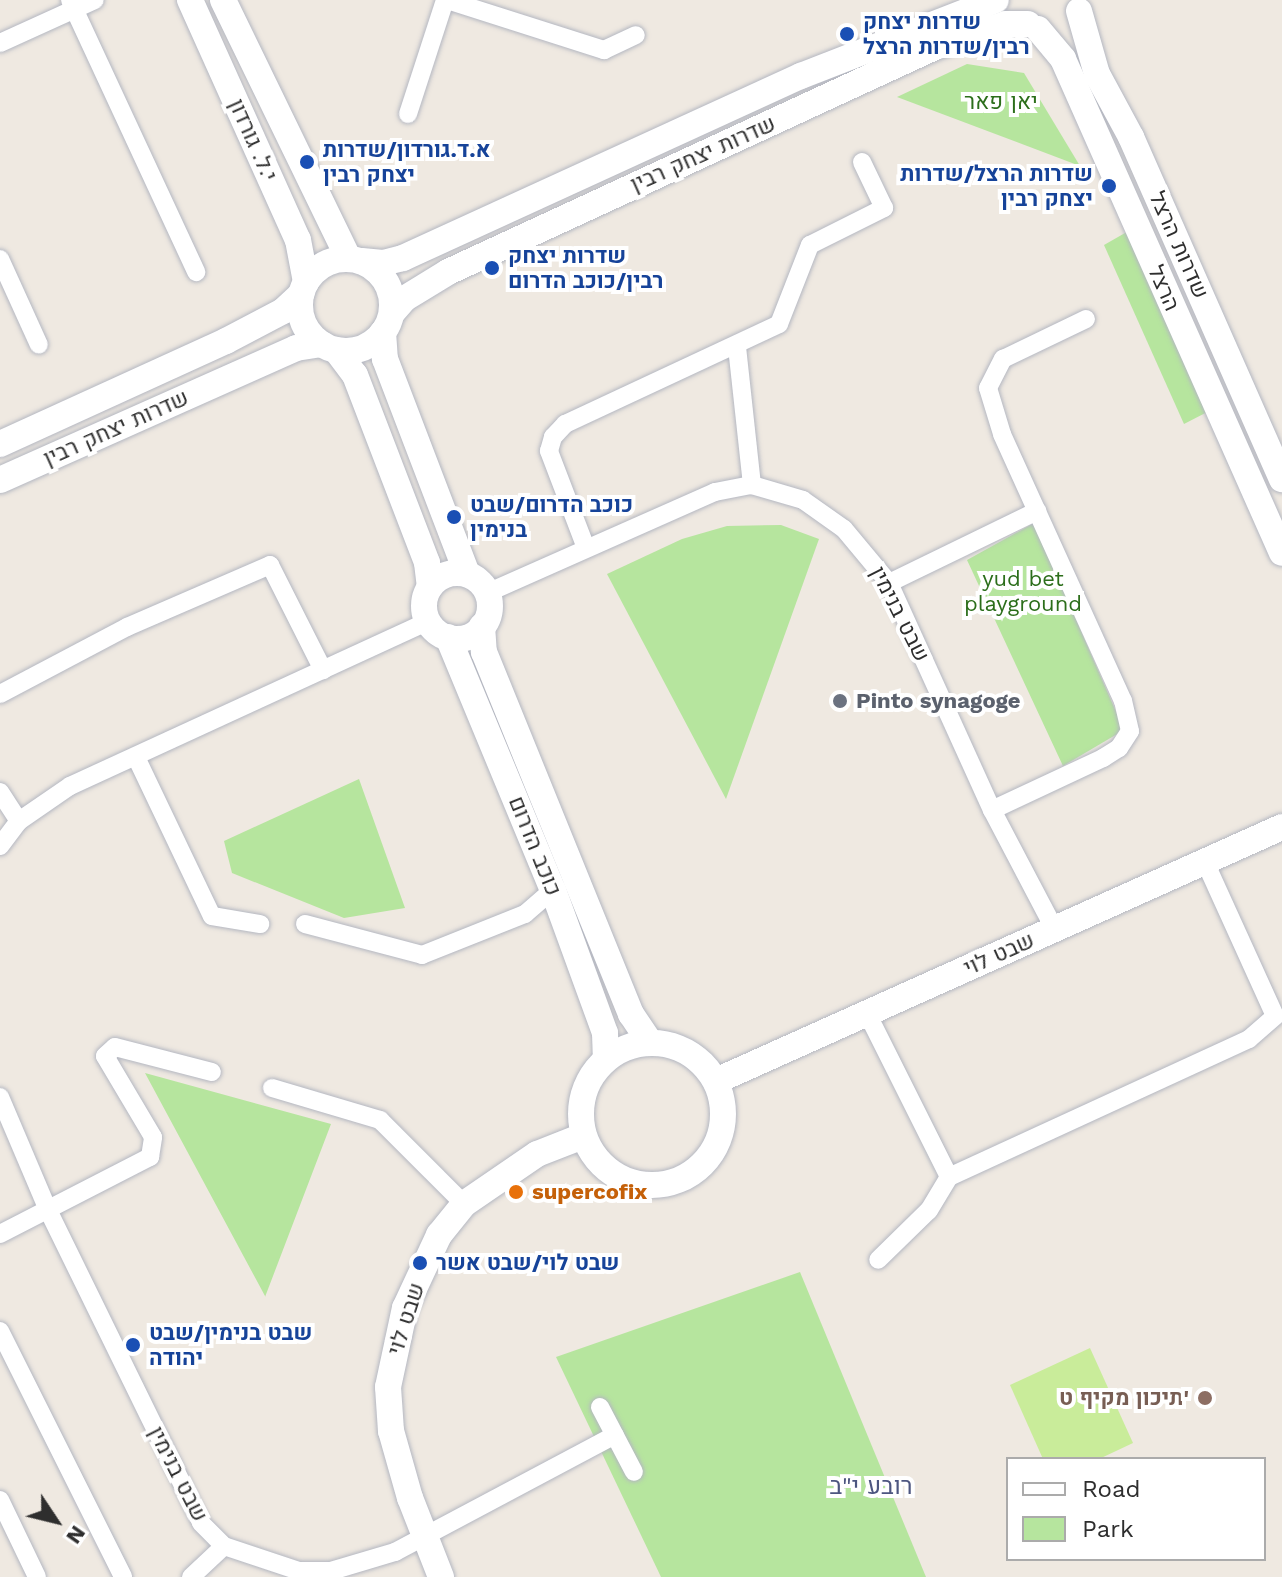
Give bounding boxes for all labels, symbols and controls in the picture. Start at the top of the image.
place label: שדרות יצחק רבין/שדרות הרצל [863,8,1030,60]
marker: שדרות יצחק רבין/שדרות הרצל [838,25,856,43]
park label: יאן פאר [964,89,1038,115]
street label: י.ל. גורדון [223,95,283,185]
street label: שדרות יצחק רבין [626,110,780,198]
place label: א.ד.גורדון/שדרות יצחק רבין [323,136,490,188]
marker: א.ד.גורדון/שדרות יצחק רבין [298,153,316,171]
place label: שדרות הרצל/שדרות יצחק רבין [900,160,1093,212]
marker: שדרות הרצל/שדרות יצחק רבין [1100,177,1118,195]
street label: שדרות הרצל [1144,187,1214,303]
place label: שדרות יצחק רבין/כוכב הדרום [508,242,663,294]
marker: שדרות יצחק רבין/כוכב הדרום [483,259,501,277]
street label: הרצל [1142,261,1186,315]
street label: שדרות יצחק רבין [39,384,193,472]
place label: כוכב הדרום/שבט בנימין [470,491,633,542]
marker: כוכב הדרום/שבט בנימין [445,508,463,526]
street label: שבט בנימין [865,562,935,666]
park label: yud bet playground [964,565,1082,616]
place label: Pinto synagoge [856,688,1021,714]
marker: Pinto synagoge [831,692,849,710]
street label: כוכב הדרום [503,792,567,900]
street label: שבט לוי [960,927,1038,981]
place label: supercofix [532,1179,647,1205]
marker: supercofix [507,1183,525,1201]
place label: שבט לוי/שבט אשר [436,1250,620,1276]
marker: שבט לוי/שבט אשר [411,1254,429,1272]
street label: שבט לוי [382,1279,430,1359]
place label: שבט בנימין/שבט יהודה [149,1319,312,1370]
marker: שבט בנימין/שבט יהודה [124,1336,142,1354]
place label: תיכון מקיף ט' [1059,1385,1189,1411]
marker: תיכון מקיף ט' [1196,1389,1214,1407]
street label: שבט בנימין [143,1422,213,1526]
legend [1006,1457,1266,1561]
district label: רובע י"ב [829,1473,913,1501]
text: Road [1082,1475,1141,1503]
north arrow [16,1481,96,1561]
text: Park [1082,1515,1134,1543]
text: N [61,1521,91,1549]

